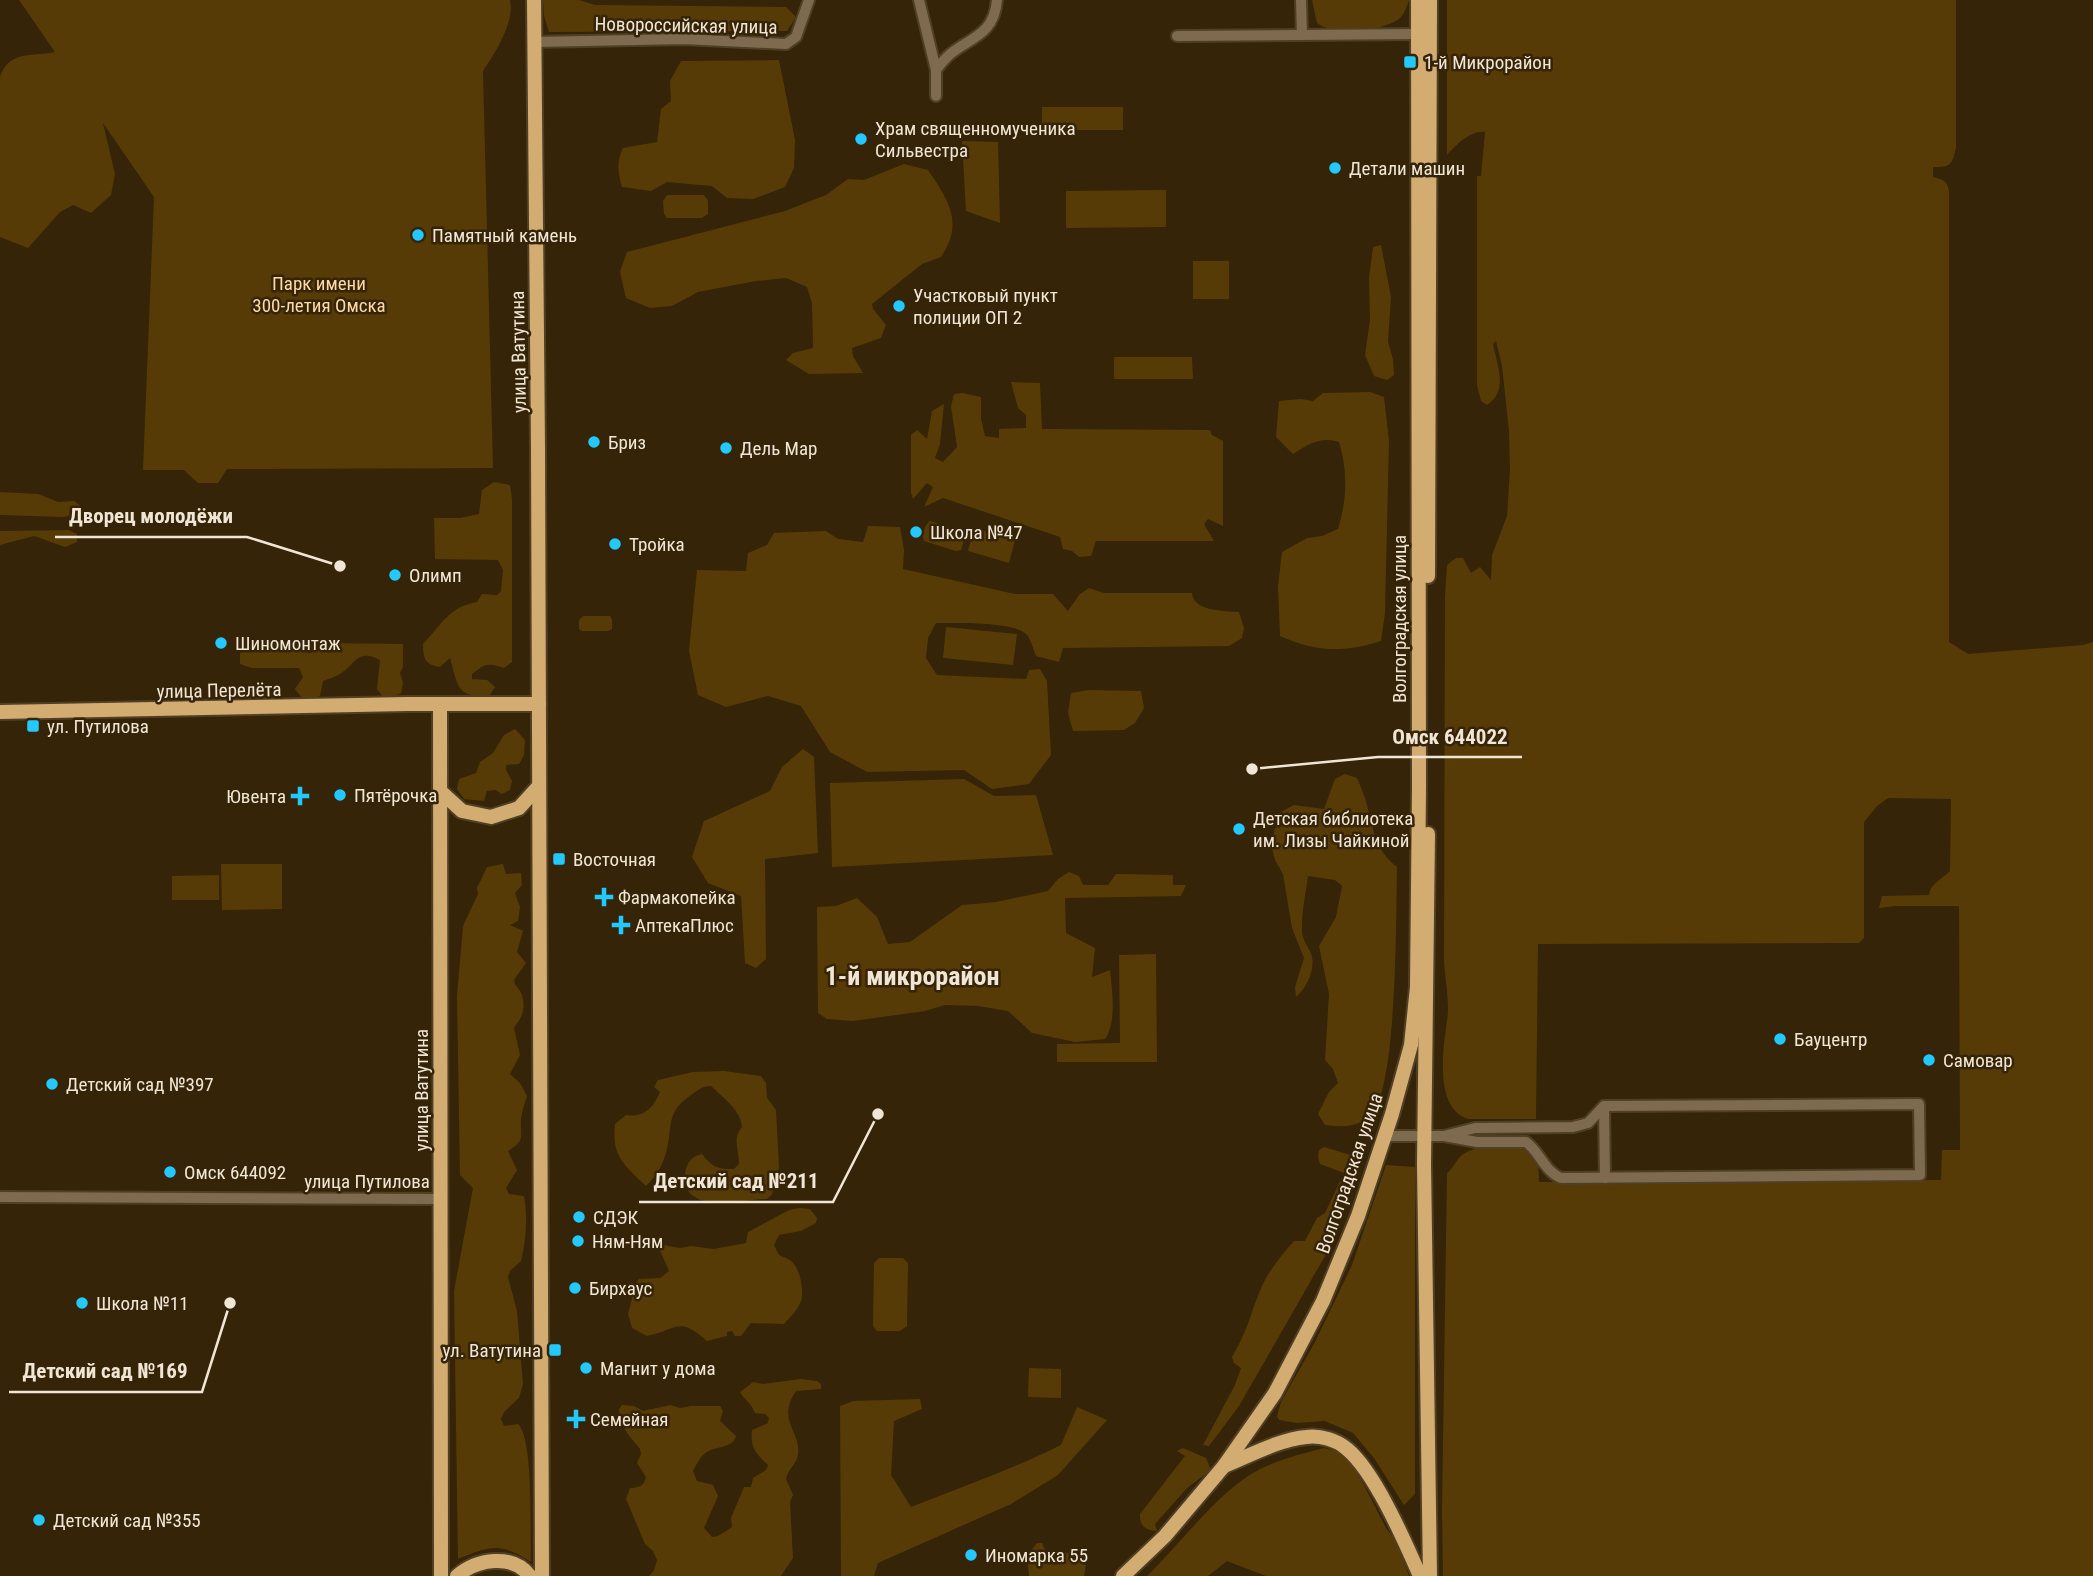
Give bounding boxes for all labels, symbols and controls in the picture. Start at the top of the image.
street label: Новороссийская улица [594,12,778,39]
place label: 1-й Микрорайон [1424,51,1552,74]
marker: 1-й Микрорайон [1402,54,1418,70]
place label: Храм священномученика Сильвестра [875,117,1076,162]
marker: Храм священномученика Сильвестра [853,131,869,147]
place label: Детали машин [1349,157,1465,180]
marker: Детали машин [1327,160,1343,176]
place label: Памятный камень [432,224,577,247]
marker: Памятный камень [410,227,426,243]
park label: Парк имени 300-летия Омска [252,272,386,317]
place label: Участковый пункт полиции ОП 2 [913,284,1058,329]
street label: улица Ватутина [506,291,531,413]
marker: Участковый пункт полиции ОП 2 [891,298,907,314]
place label: Бриз [608,431,646,454]
marker: Бриз [586,434,602,450]
place label: Дель Мар [740,437,817,460]
marker: Дель Мар [718,440,734,456]
callout: Дворец молодёжи [55,495,247,537]
text: Дворец молодёжи [69,504,233,528]
place label: Школа №47 [930,521,1023,544]
marker: Школа №47 [908,524,924,540]
place label: Тройка [629,533,685,556]
street label: Волгоградская улица [1388,535,1411,703]
marker: Тройка [607,536,623,552]
place label: Олимп [409,564,462,587]
marker: Олимп [387,567,403,583]
place label: Шиномонтаж [235,632,341,655]
marker: Шиномонтаж [213,635,229,651]
street label: улица Перелёта [156,678,282,703]
place label: ул. Путилова [47,715,149,738]
callout: Омск 644022 [1378,715,1522,757]
marker: ул. Путилова [25,718,41,734]
text: Омск 644022 [1392,725,1508,749]
place label: Пятёрочка [354,784,437,807]
place label: Ювента [226,785,286,808]
marker: Пятёрочка [332,787,348,803]
marker: Ювента [292,788,308,804]
place label: Детская библиотека им. Лизы Чайкиной [1253,807,1413,852]
marker: Детская библиотека им. Лизы Чайкиной [1231,821,1247,837]
place label: Восточная [573,848,656,871]
marker: Восточная [551,851,567,867]
place label: Фармакопейка [618,886,736,909]
marker: Фармакопейка [596,889,612,905]
place label: АптекаПлюс [635,914,734,937]
marker: АптекаПлюс [613,917,629,933]
district label: 1-й микрорайон [825,961,999,991]
place label: Бауцентр [1794,1028,1867,1051]
street label: улица Ватутина [410,1029,433,1151]
marker: Бауцентр [1772,1031,1788,1047]
place label: Самовар [1943,1049,2013,1072]
marker: Самовар [1921,1052,1937,1068]
place label: Детский сад №397 [66,1073,214,1096]
marker: Детский сад №397 [44,1076,60,1092]
street label: Волгоградская улица [1311,1090,1388,1256]
callout: Детский сад №211 [639,1160,833,1202]
place label: Омск 644092 [184,1161,286,1184]
marker: Омск 644092 [162,1164,178,1180]
text: Детский сад №211 [653,1169,819,1193]
street label: улица Путилова [304,1170,430,1193]
place label: СДЭК [593,1206,639,1229]
marker: СДЭК [571,1209,587,1225]
place label: Ням-Ням [592,1230,663,1253]
marker: Ням-Ням [570,1233,586,1249]
place label: Бирхаус [589,1277,652,1300]
marker: Бирхаус [567,1280,583,1296]
place label: Школа №11 [96,1292,189,1315]
marker: Школа №11 [74,1295,90,1311]
place label: ул. Ватутина [442,1339,541,1362]
marker: ул. Ватутина [547,1342,563,1358]
callout: Детский сад №169 [9,1350,202,1392]
place label: Магнит у дома [600,1357,716,1380]
text: Детский сад №169 [22,1359,188,1383]
marker: Магнит у дома [578,1360,594,1376]
place label: Семейная [590,1408,668,1431]
marker: Семейная [568,1411,584,1427]
place label: Детский сад №355 [53,1509,201,1532]
marker: Детский сад №355 [31,1512,47,1528]
place label: Иномарка 55 [985,1544,1088,1567]
marker: Иномарка 55 [963,1547,979,1563]

